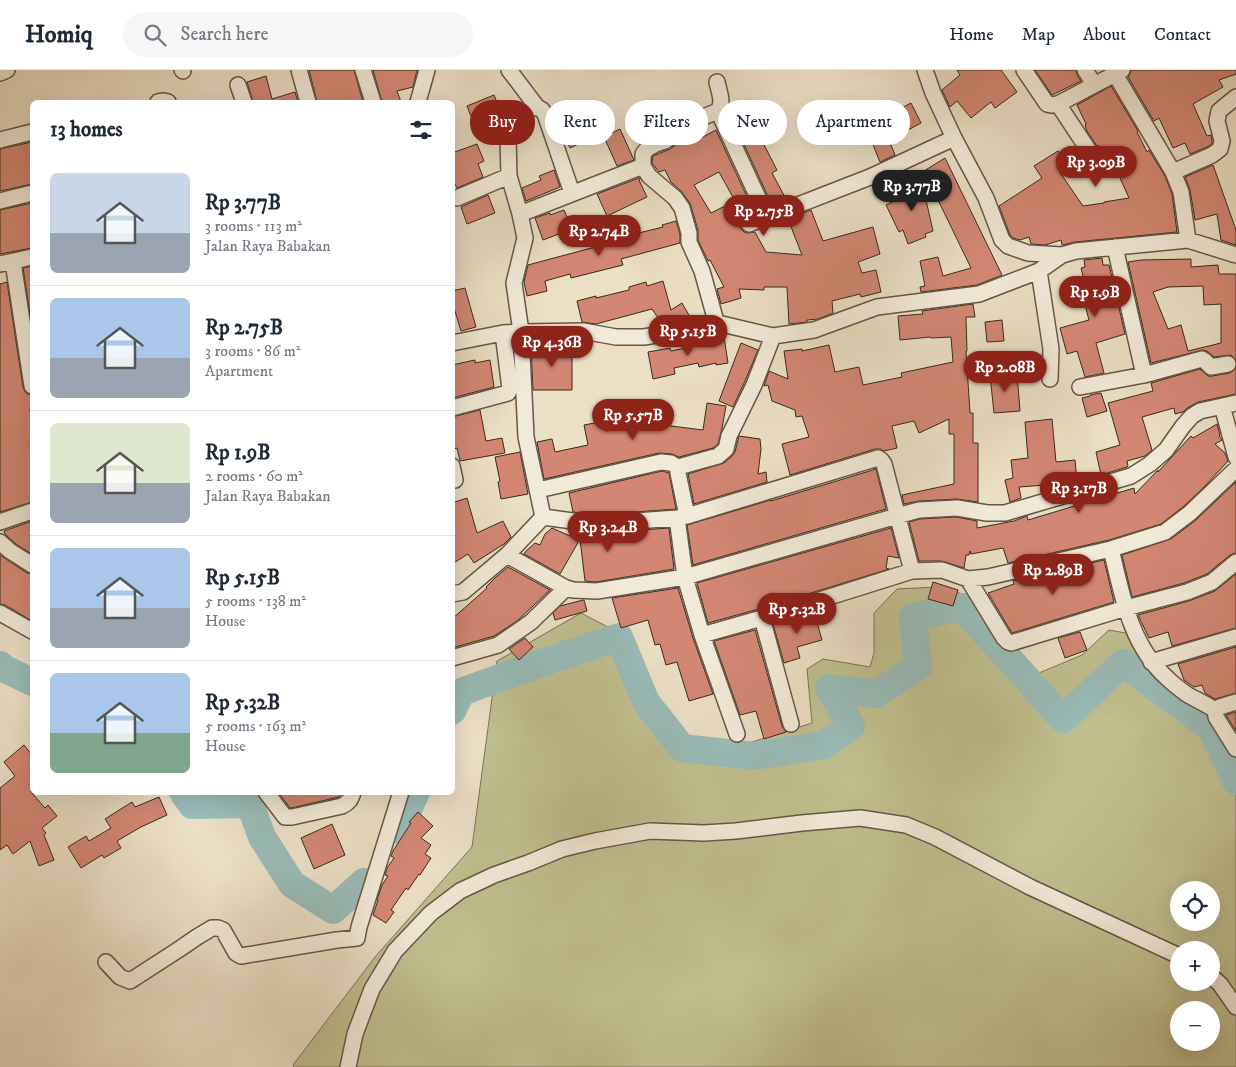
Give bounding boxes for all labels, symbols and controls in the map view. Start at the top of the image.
search box [123,12,473,57]
text: Homiq [25,20,93,50]
icon: search [141,21,169,49]
text: Search here [181,23,268,46]
text: Home [949,24,994,46]
text: Map [1022,24,1055,46]
text: About [1083,24,1126,46]
text: Contact [1154,24,1211,46]
chip: Buy [470,100,535,145]
chip: Rent [545,100,615,145]
chip: Filters [625,100,708,145]
chip: New [718,100,787,145]
chip: Apartment [797,100,910,145]
icon: filters [407,116,435,144]
text: 13 homes [50,117,123,143]
pin: Rp 3.09B [1044,146,1148,188]
text: Rp 3.09B [1067,152,1125,172]
pin: Rp 3.77B [860,170,964,212]
text: Rp 3.77B [883,176,941,196]
text: Rp 3.77B [205,190,281,216]
icon: home [90,193,150,253]
pin: Rp 2.75B [712,194,816,237]
text: Rp 2.75B [734,201,794,221]
pin: Rp 2.74B [547,214,651,257]
text: 3 rooms · 113 m² [205,216,302,236]
text: Rp 2.74B [569,221,629,241]
text: Jalan Raya Babakan [205,236,331,256]
pin: Rp 1.9B [1049,276,1141,318]
text: Rp 1.9B [1070,282,1120,302]
pin: Rp 5.15B [636,314,740,357]
text: Rp 2.75B [205,315,283,341]
icon: home [90,318,150,378]
text: Rp 5.15B [659,321,717,341]
pin: Rp 4.36B [500,326,604,368]
text: Rp 4.36B [522,332,582,352]
text: 3 rooms · 86 m² [205,341,300,361]
pin: Rp 2.08B [953,350,1057,393]
text: Rp 2.08B [975,357,1035,377]
text: Apartment [205,361,273,381]
pin: Rp 5.57B [581,398,685,441]
text: Rp 5.57B [603,405,663,425]
text: Rp 1.9B [205,440,270,466]
icon: home [90,443,150,503]
text: 2 rooms · 60 m² [205,466,303,486]
pin: Rp 3.17B [1027,472,1131,514]
text: Rp 3.17B [1051,478,1107,498]
text: Jalan Raya Babakan [205,486,331,506]
pin: Rp 3.24B [556,510,660,553]
text: Rp 3.24B [578,517,638,537]
pin: Rp 2.89B [1001,554,1105,596]
text: Rp 2.89B [1023,560,1083,580]
text: Rp 5.15B [205,565,280,591]
icon: home [90,568,150,628]
text: 5 rooms · 138 m² [205,591,306,611]
pin: Rp 5.32B [745,592,849,635]
text: Rp 5.32B [768,599,826,619]
text: House [205,611,246,631]
text: Rp 5.32B [205,690,280,716]
icon: home [90,693,150,753]
text: 5 rooms · 163 m² [205,716,306,736]
text: House [205,736,246,756]
map controls [1170,881,1220,1051]
button: locate [1170,881,1220,931]
button: + [1170,941,1220,991]
button: − [1170,1001,1220,1051]

